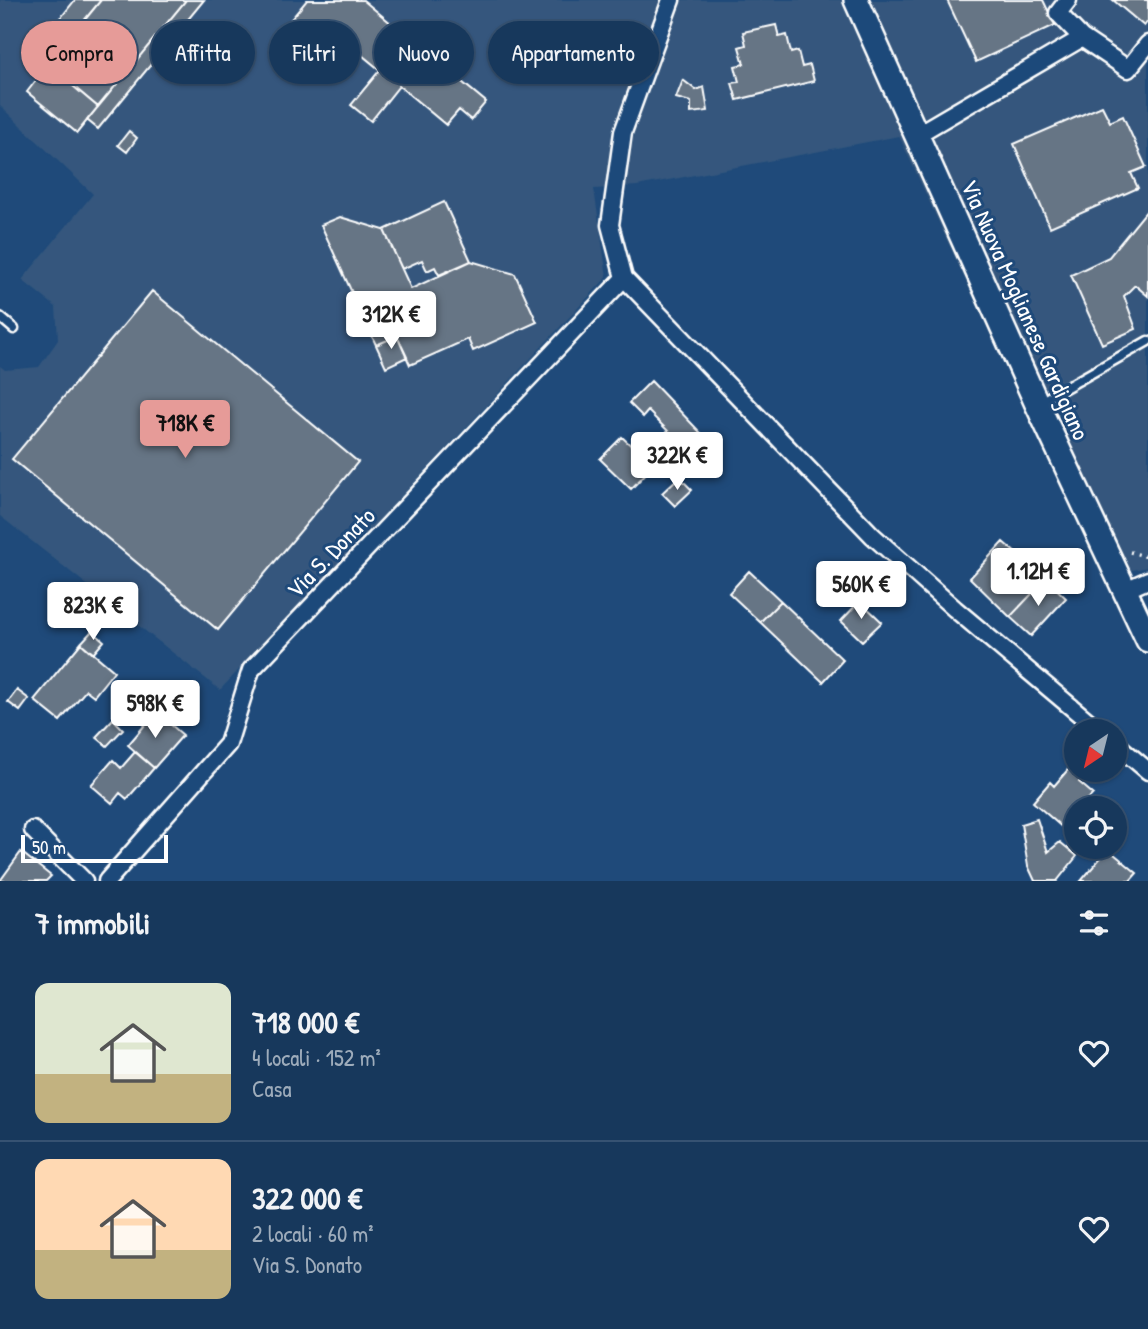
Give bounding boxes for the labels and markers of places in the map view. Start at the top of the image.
pin: 312K € [334,292,448,351]
pin: 718K € [128,400,242,460]
pin: 322K € [620,433,734,492]
pin: 1.12M € [973,548,1103,608]
pin: 560K € [804,562,918,621]
pin: 823K € [36,582,150,642]
pin: 598K € [98,680,212,740]

